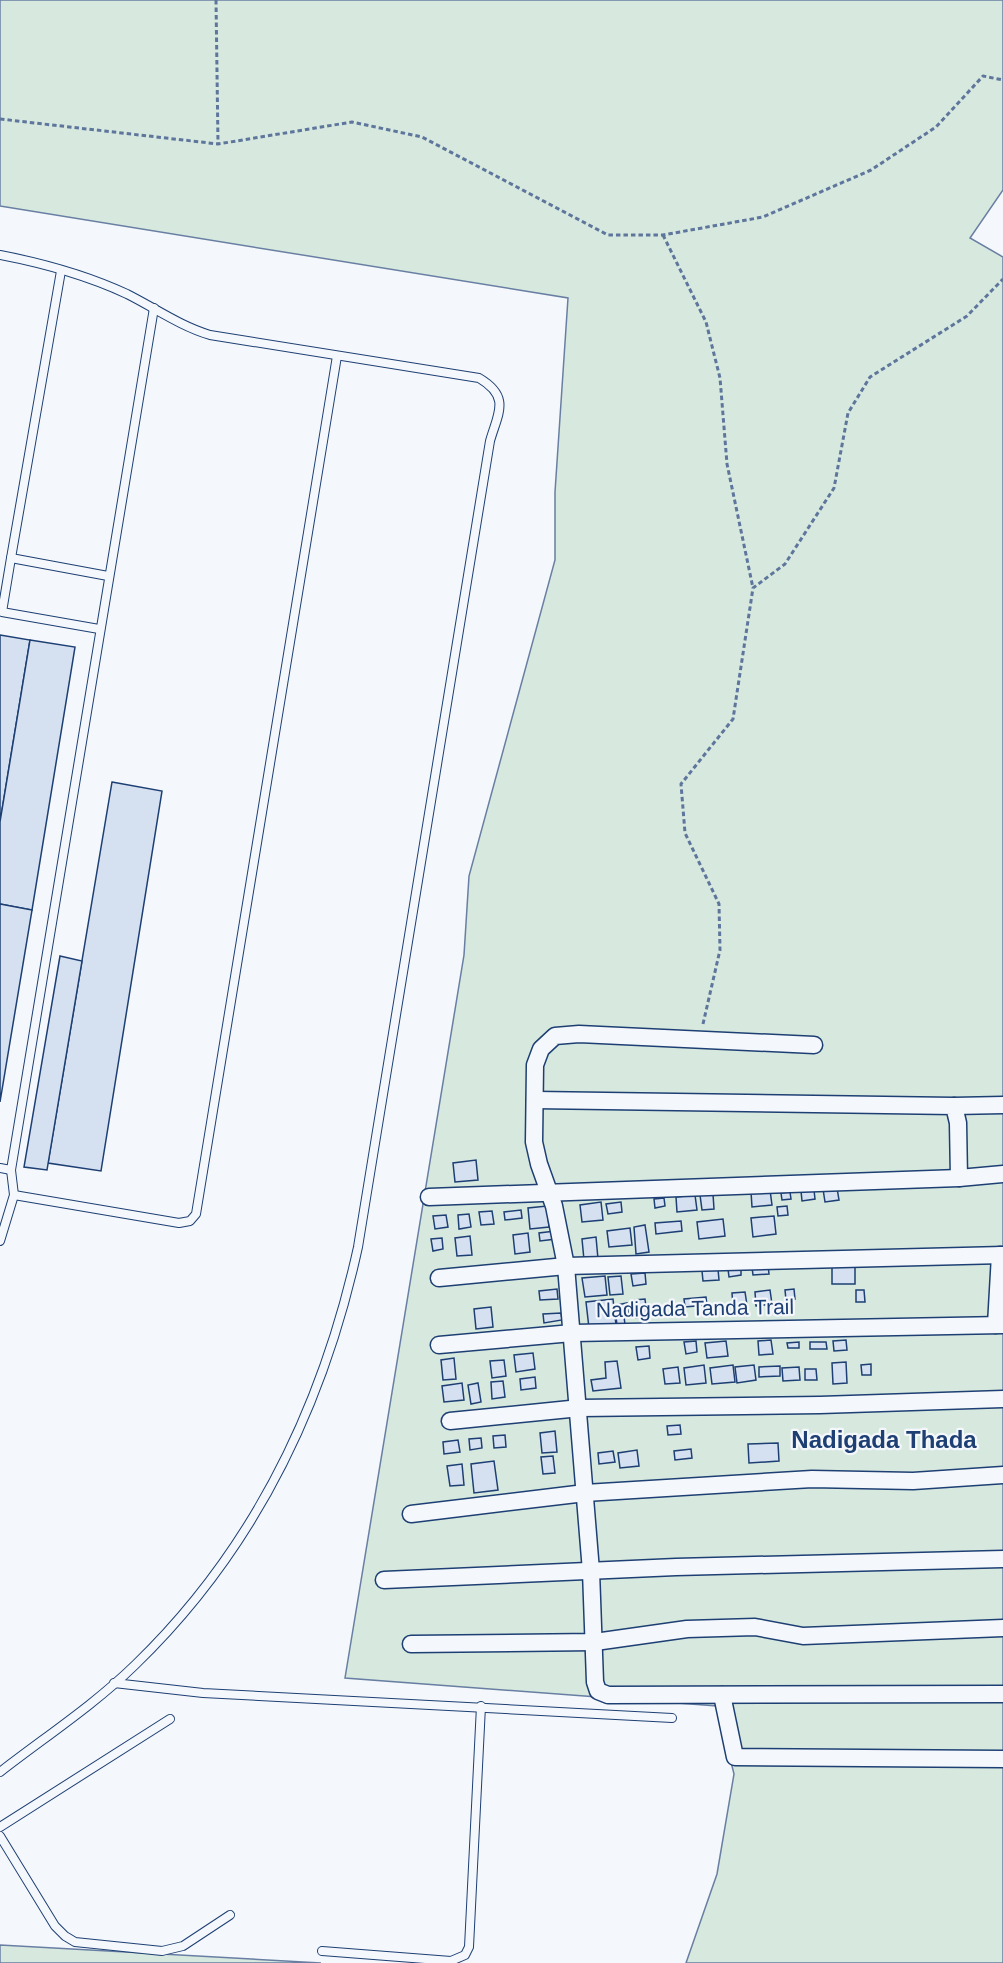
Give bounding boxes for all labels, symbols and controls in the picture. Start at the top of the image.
street label: Nadigada Tanda Trail [596,1295,794,1321]
district label: Nadigada Thada [791,1426,977,1453]

